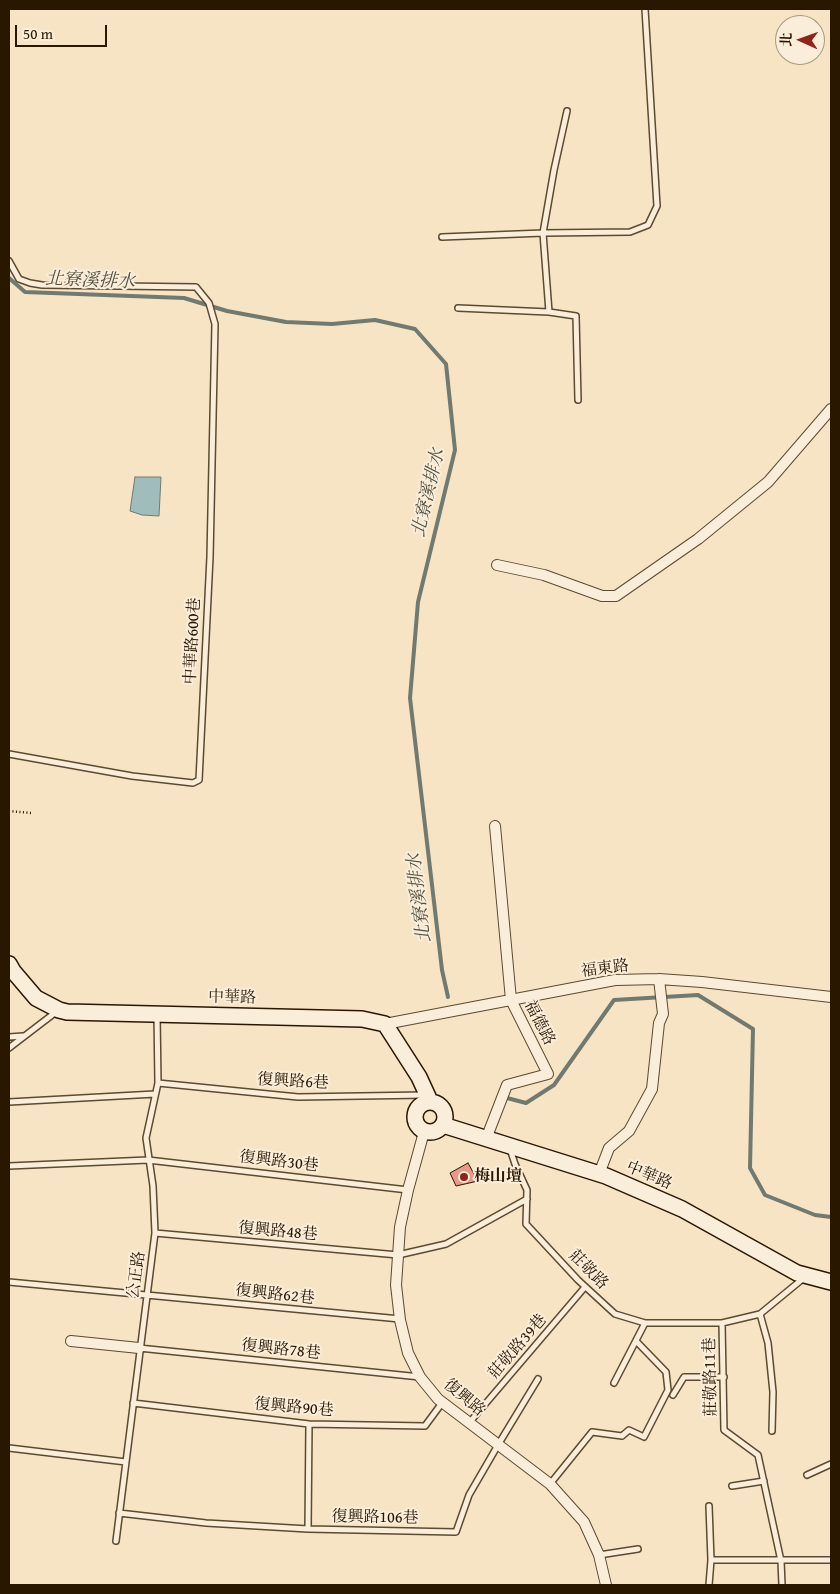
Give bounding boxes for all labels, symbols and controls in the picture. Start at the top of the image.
scale bar [18,15,110,47]
north arrow [775,15,825,65]
text: 50 m [23,23,53,44]
text: 北 [776,32,796,47]
water label: 北寮溪排水 [45,269,135,293]
water label: 北寮溪排水 [408,447,450,539]
street label: 中華路600巷 [181,597,205,685]
water label: 北寮溪排水 [404,852,436,944]
street label: 福東路 [580,957,630,981]
street label: 中華路 [208,988,256,1008]
street label: 福德路 [520,997,558,1049]
street label: 復興路6巷 [257,1071,329,1093]
street label: 復興路30巷 [238,1148,320,1176]
street label: 中華路 [623,1158,675,1194]
place label: 梅山壇 [474,1167,522,1187]
marker: 梅山壇 [458,1171,470,1183]
street label: 復興路48巷 [238,1219,318,1245]
street label: 莊敬路 [564,1246,612,1294]
street label: 公正路 [124,1250,150,1300]
street label: 復興路62巷 [235,1281,315,1309]
street label: 莊敬路39巷 [485,1311,551,1383]
street label: 復興路78巷 [241,1336,321,1364]
street label: 莊敬路11巷 [701,1337,721,1417]
street label: 復興路 [439,1375,489,1421]
street label: 復興路90巷 [254,1395,334,1421]
street label: 復興路106巷 [331,1508,419,1528]

